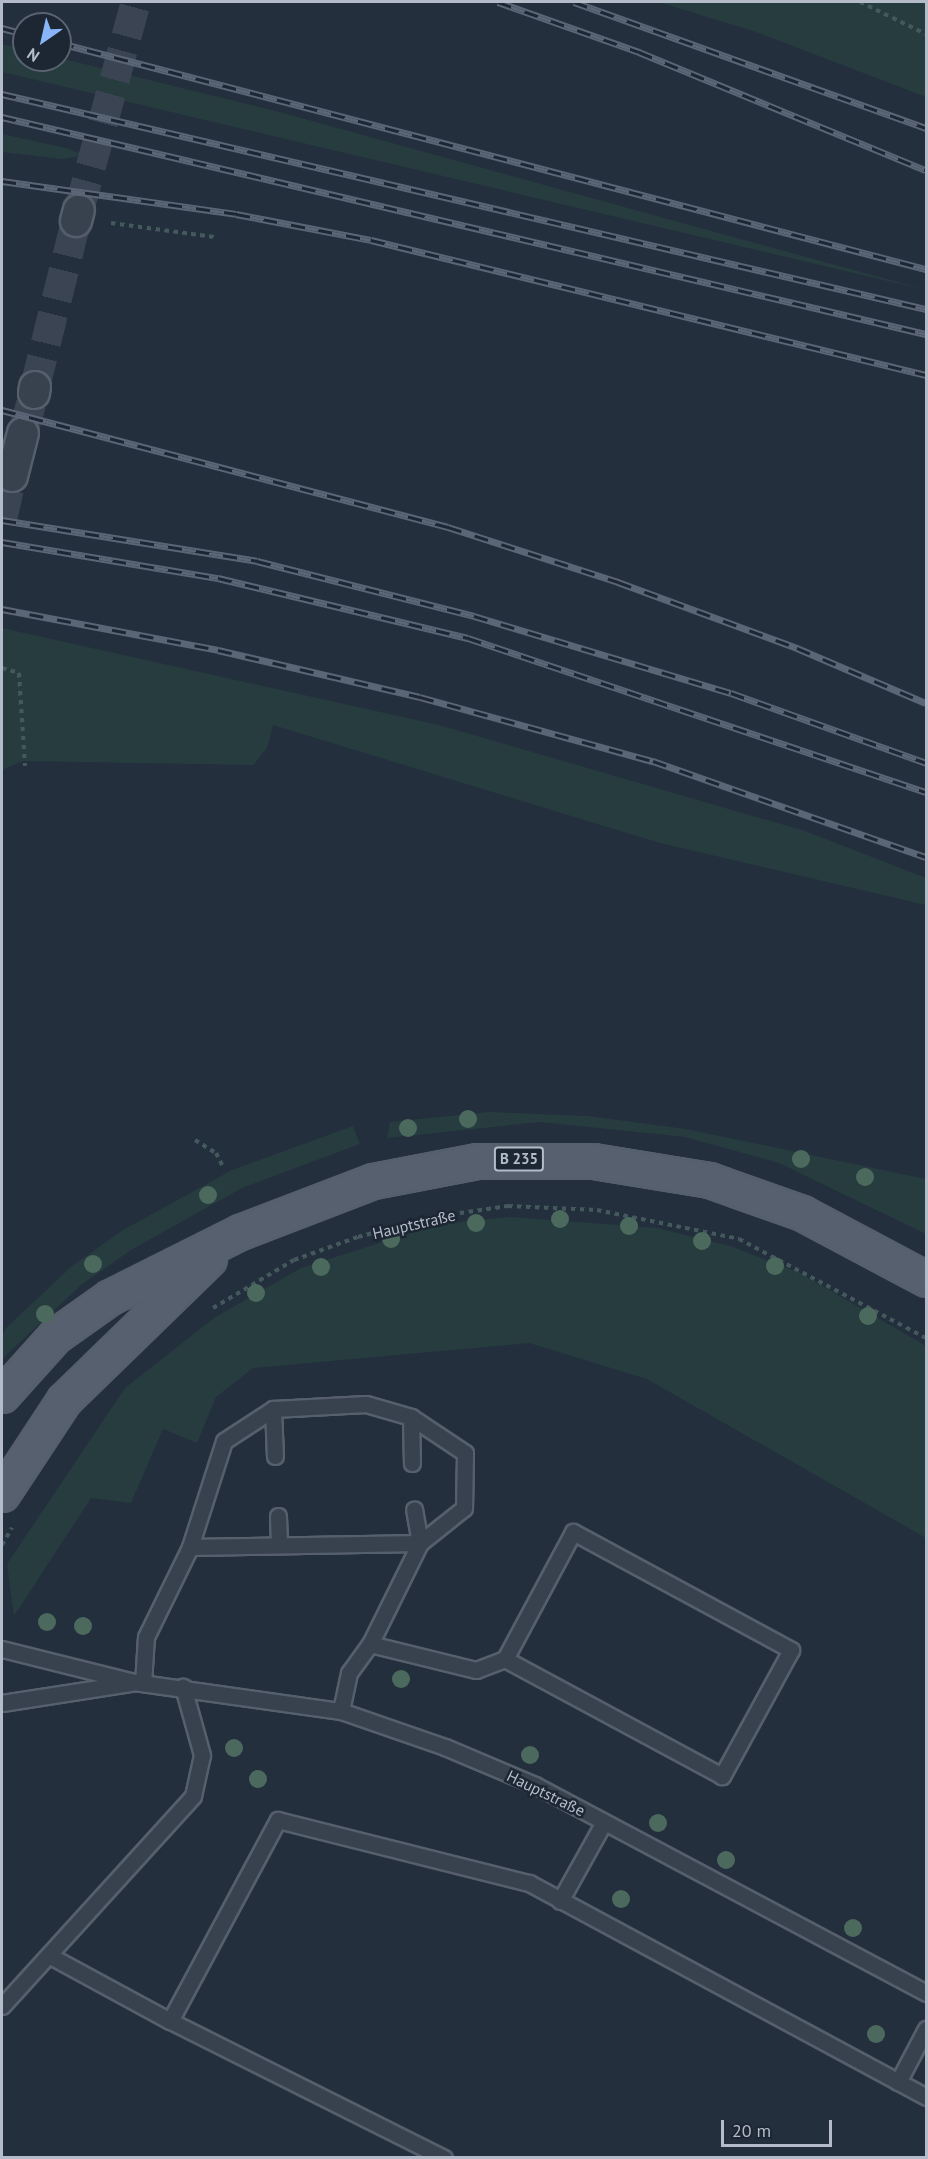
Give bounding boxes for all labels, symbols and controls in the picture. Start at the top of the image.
north arrow [12,12,72,72]
text: N [23,44,43,66]
road number: B 235 [494,1147,544,1171]
street label: Hauptstraße [371,1205,457,1243]
street label: Hauptstraße [504,1766,588,1820]
scale bar [724,2108,835,2146]
text: 20 m [732,2119,771,2142]

